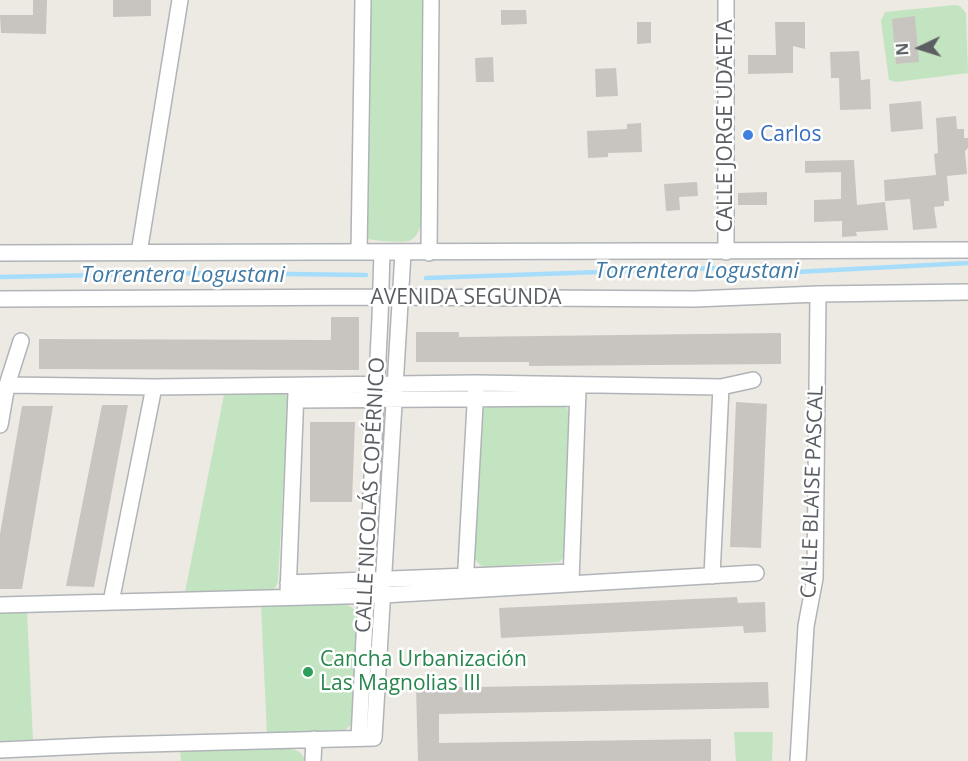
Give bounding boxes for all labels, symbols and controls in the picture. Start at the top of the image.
north arrow [890,18,950,78]
street label: CALLE JORGE UDAETA [713,19,739,233]
text: N [891,42,913,57]
place label: Carlos [760,122,821,148]
marker: Carlos [741,128,755,142]
water label: Torrentera Logustani [595,259,799,285]
water label: Torrentera Logustani [81,263,285,289]
street label: AVENIDA SEGUNDA [370,285,562,311]
street label: CALLE NICOLÁS COPÉRNICO [351,356,391,634]
street label: CALLE BLAISE PASCAL [797,385,829,599]
place label: Cancha Urbanización Las Magnolias III [320,647,527,697]
marker: Cancha Urbanización Las Magnolias III [301,665,315,679]

